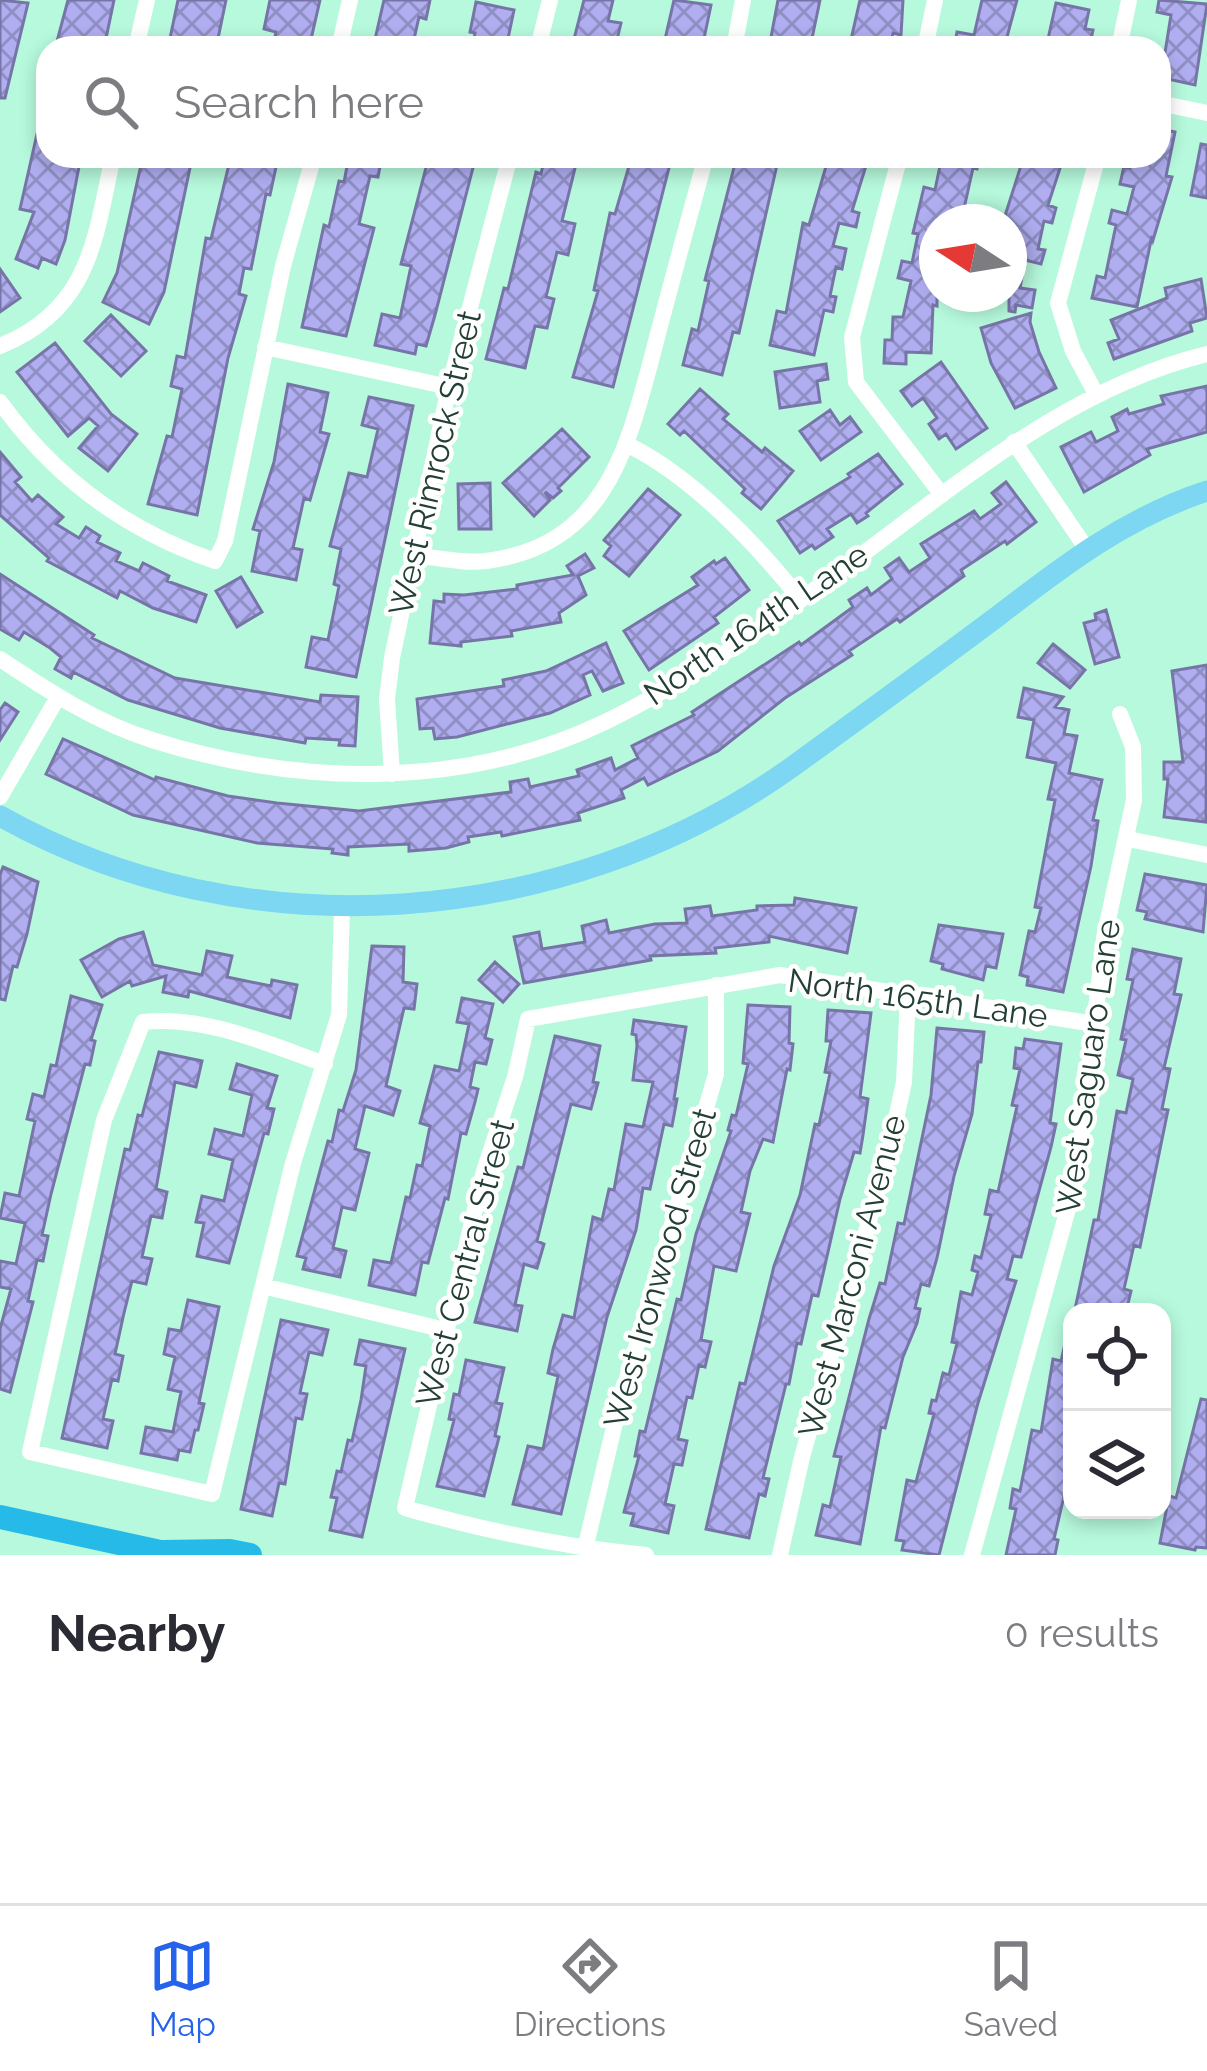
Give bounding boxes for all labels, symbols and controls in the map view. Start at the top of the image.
search box [36,36,1171,168]
icon: search [78,69,144,135]
text: Search here [174,76,424,129]
north arrow [919,204,1027,312]
street label: West Rimrock Street [381,307,489,619]
street label: North 164th Lane [637,535,875,713]
street label: West Saguaro Lane [1048,917,1128,1217]
street label: North 165th Lane [786,960,1050,1036]
street label: West Ironwood Street [596,1104,724,1432]
street label: West Marconi Avenue [790,1111,914,1441]
street label: West Central Street [408,1115,522,1411]
map controls [1063,1303,1171,1519]
button: locate [1063,1303,1171,1411]
button: layers [1063,1411,1171,1519]
text: Nearby [48,1603,225,1663]
text: 0 results [1005,1610,1159,1656]
tab: Map [149,1933,216,2044]
tab: Directions [514,1933,666,2044]
tab: Saved [964,1933,1058,2044]

